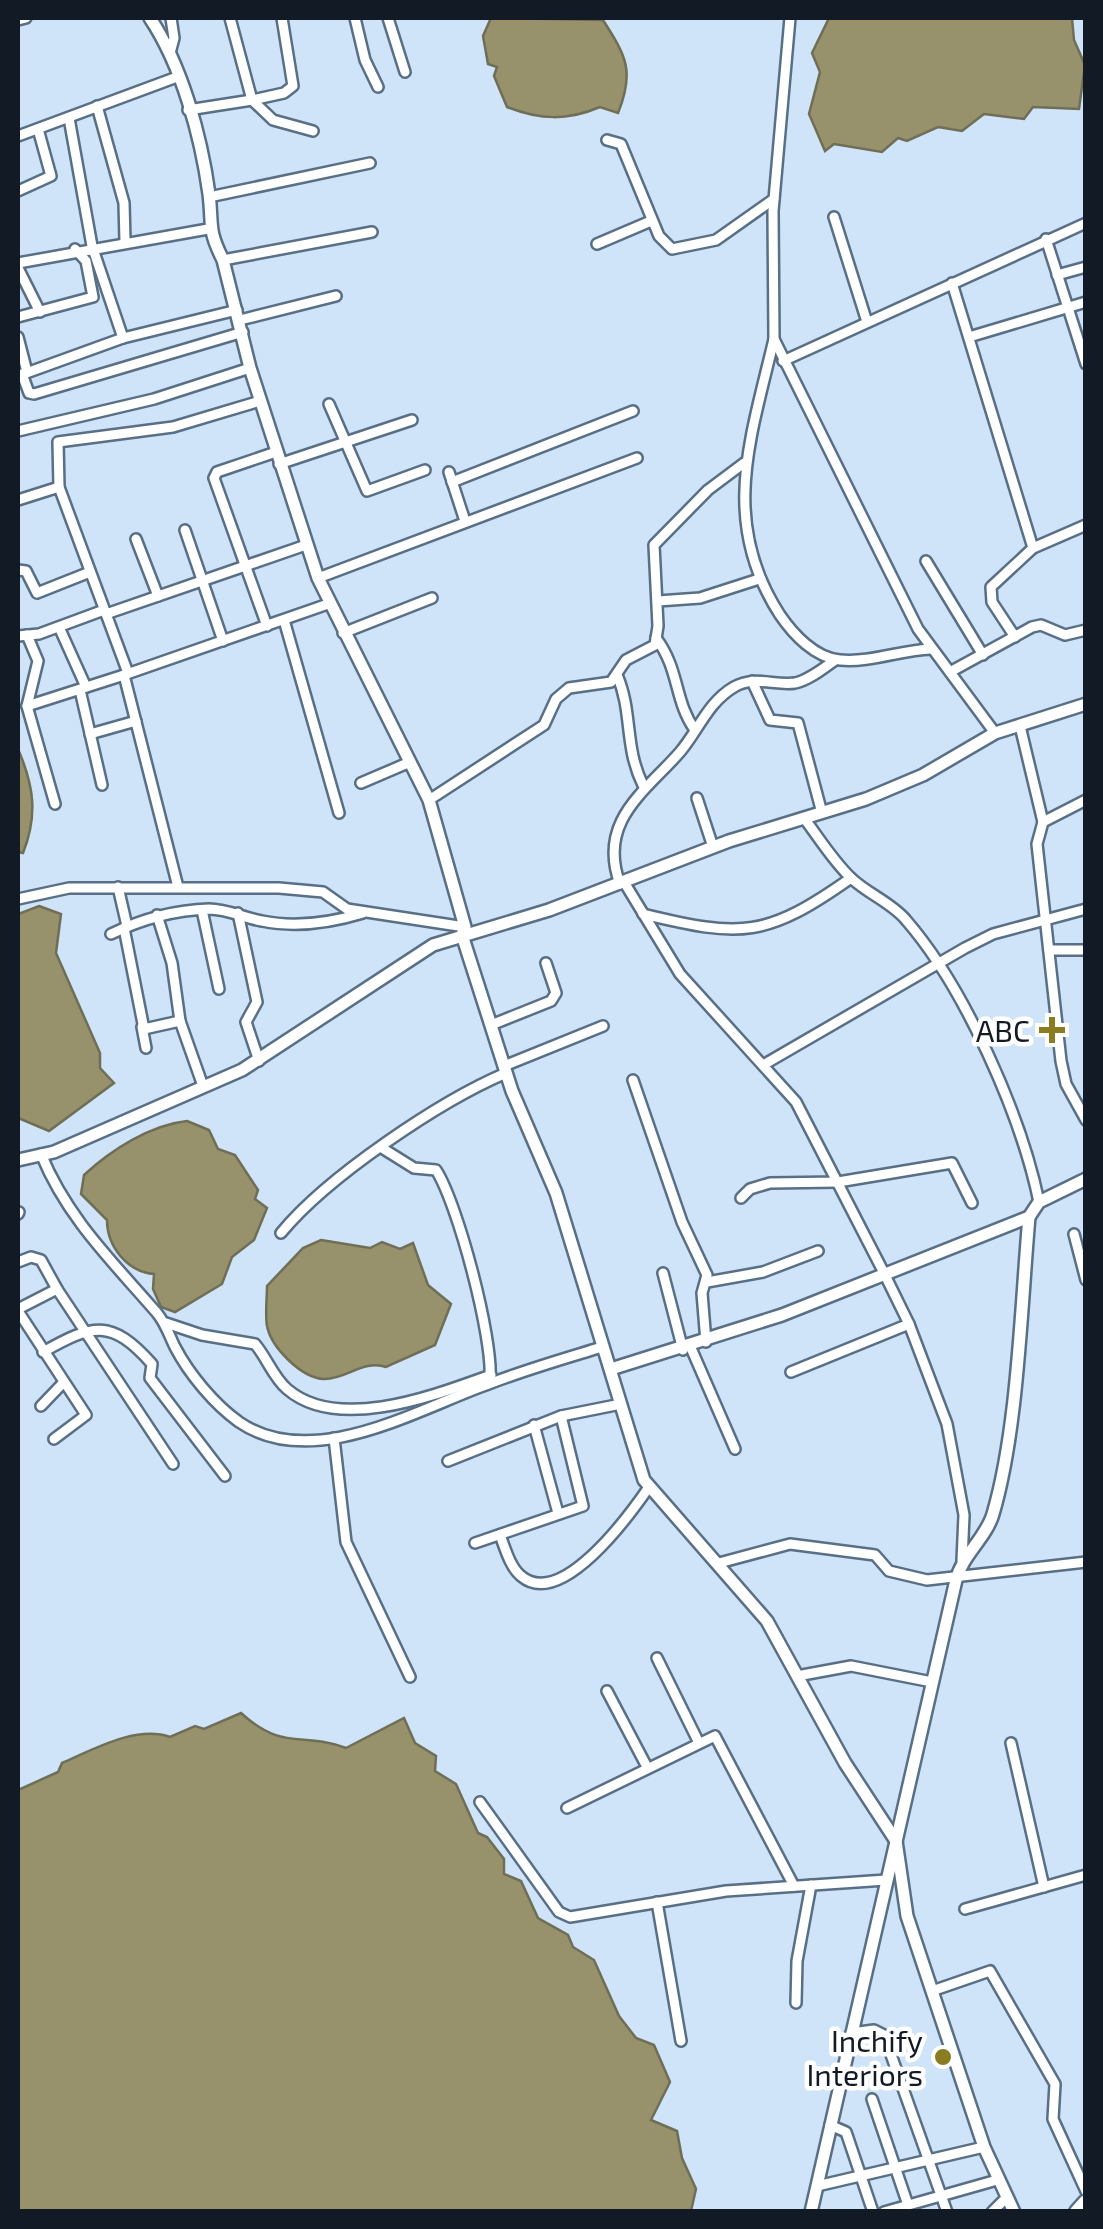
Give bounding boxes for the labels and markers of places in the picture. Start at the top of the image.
place label: ABC [976,1012,1030,1048]
marker: ABC [1039,1017,1065,1043]
place label: Inchify Interiors [806,2022,923,2092]
marker: Inchify Interiors [932,2046,954,2068]

